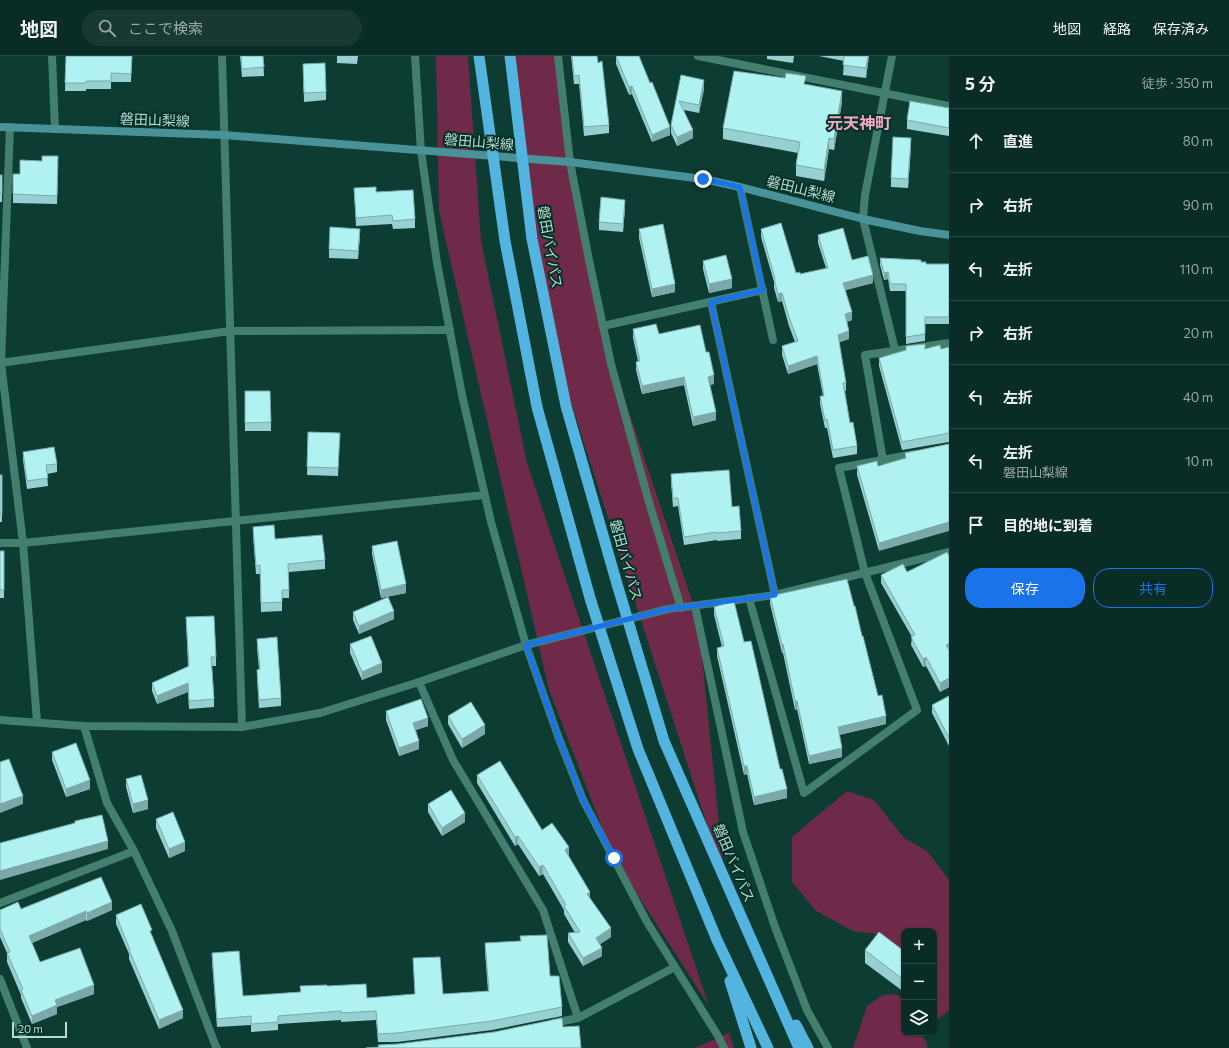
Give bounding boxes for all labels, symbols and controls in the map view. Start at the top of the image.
search box [82,10,362,46]
text: 地図 [20,17,58,40]
icon: search [96,17,118,39]
text: ここで検索 [128,19,203,37]
text: 地図 [1053,20,1081,37]
text: 経路 [1103,20,1131,37]
text: 保存済み [1153,20,1209,37]
text: 5 分 [965,73,995,94]
text: 徒歩 · 350 m [1142,75,1213,91]
street label: 磐田山梨線 [120,110,190,129]
district label: 元天神町 [827,113,891,132]
street label: 磐田山梨線 [443,130,515,153]
icon: ahead [965,130,987,152]
text: 直進 [1003,132,1033,150]
text: 80 m [1183,133,1213,149]
route end [694,170,712,188]
street label: 磐田山梨線 [765,172,837,205]
icon: right [965,194,987,216]
text: 右折 [1003,196,1033,214]
text: 90 m [1183,197,1213,213]
street label: 磐田バイパス [535,204,566,290]
icon: left [965,258,987,280]
text: 左折 [1003,260,1033,278]
text: 110 m [1180,261,1213,277]
icon: right [965,322,987,344]
text: 右折 [1003,324,1033,342]
text: 20 m [1184,325,1213,341]
icon: left [965,386,987,408]
text: 左折 [1003,388,1033,406]
text: 40 m [1183,389,1213,405]
text: 左折 [1003,443,1033,461]
icon: left [965,450,987,472]
text: 10 m [1185,453,1213,469]
text: 磐田山梨線 [1003,464,1068,480]
icon: arrive [965,514,987,536]
text: 目的地に到着 [1003,516,1093,534]
street label: 磐田バイパス [607,517,646,602]
button: 保存 [965,568,1085,608]
button: 共有 [1093,568,1213,608]
street label: 磐田バイパス [710,821,759,905]
route start [605,849,623,867]
map controls [901,928,937,1036]
button: + [901,928,937,964]
button: − [901,964,937,1000]
button: layers [901,1000,937,1036]
scale bar [12,1020,67,1039]
text: 20 m [18,1022,43,1035]

